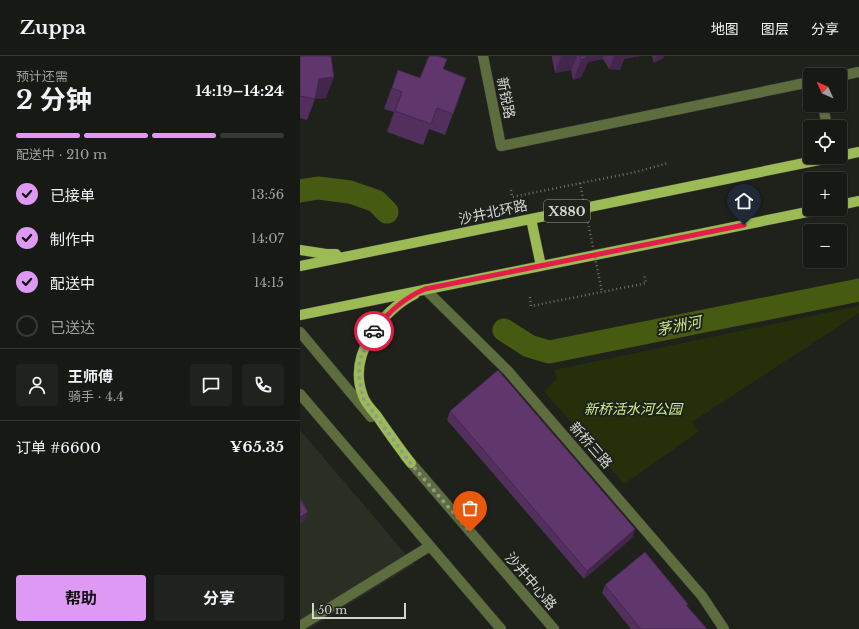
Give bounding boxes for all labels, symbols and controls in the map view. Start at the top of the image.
text: Zuppa [20,16,86,39]
text: 地图 [711,20,739,38]
text: 图层 [761,20,789,38]
text: 分享 [811,20,839,38]
text: 预计还需 [16,68,68,85]
north arrow [803,68,847,112]
map controls [803,68,847,268]
street label: 新锐路 [493,76,519,120]
text: 14:19–14:24 [195,81,284,100]
text: 2 分钟 [16,84,92,116]
button: locate [803,120,847,164]
text: 配送中 · 210 m [16,146,107,163]
button: + [803,172,847,216]
icon: check [16,183,38,205]
pin [727,184,761,225]
text: 已接单 [50,186,95,205]
text: 13:56 [251,186,284,203]
icon: home [733,190,755,212]
street label: 沙井北环路 [457,196,529,228]
road number: X880 [544,200,590,222]
button: − [803,224,847,268]
icon: check [16,227,38,249]
text: 制作中 [50,230,95,249]
text: 14:07 [251,230,284,247]
icon: check [16,271,38,293]
text: 配送中 [50,274,95,293]
text: 14:15 [254,274,284,291]
courier [354,311,394,351]
water label: 茅洲河 [655,311,706,339]
text: 已送达 [50,318,95,337]
icon: car [363,320,385,342]
button: person [16,364,58,406]
button: chat [190,364,232,406]
button: phone [242,364,284,406]
text: 王师傅 [68,367,113,386]
text: 骑手 · 4.4 [68,388,124,405]
park label: 新桥活水河公园 [584,400,684,418]
street label: 新桥三路 [566,418,616,472]
text: ¥65.35 [230,437,284,456]
text: 订单 #6600 [16,438,101,457]
pin [453,491,487,532]
icon: bag [459,497,481,519]
street label: 沙井中心路 [501,549,561,613]
button: 帮助 [16,575,146,621]
button: 分享 [154,575,284,621]
scale bar [312,601,406,620]
text: 50 m [318,603,347,617]

